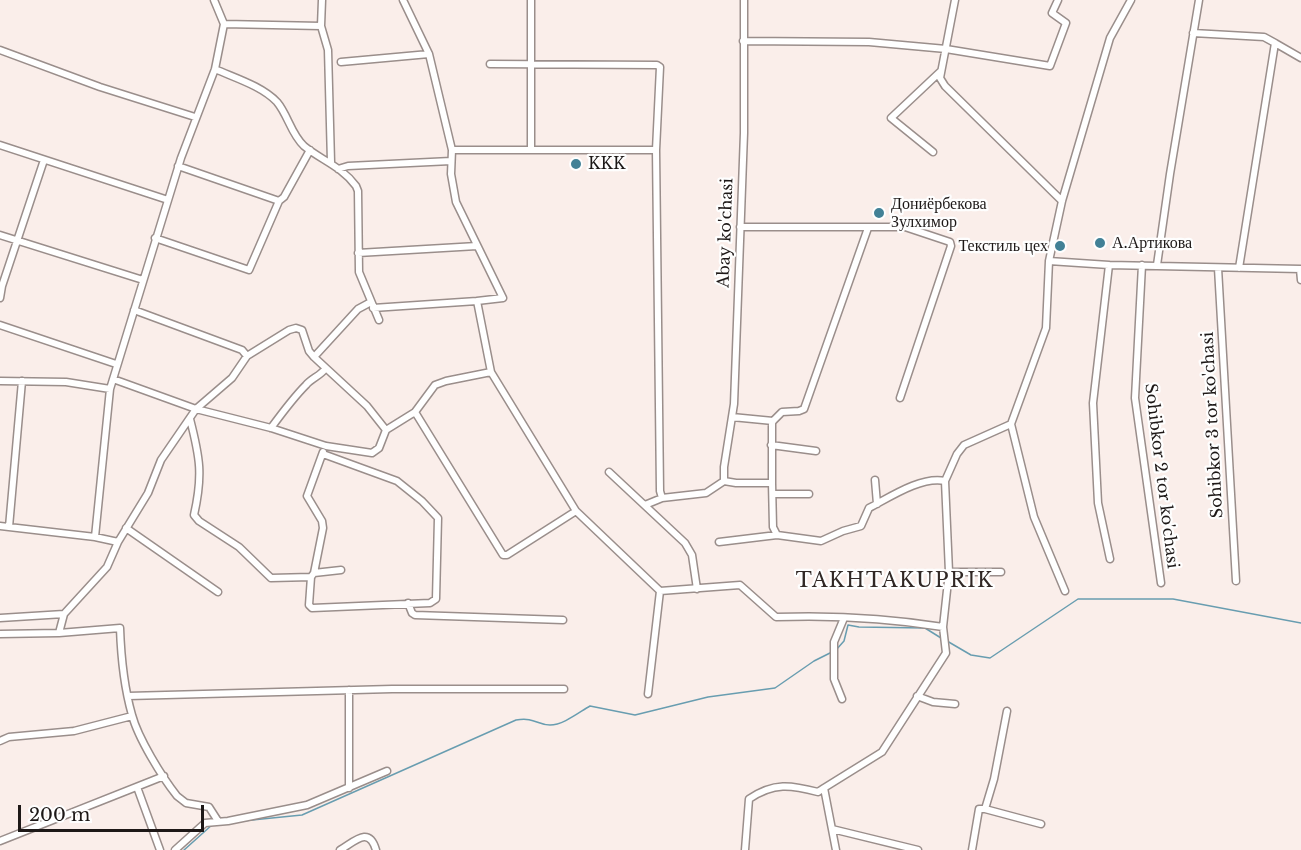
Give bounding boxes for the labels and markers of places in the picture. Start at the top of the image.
place label: KKK [588,154,625,174]
marker: KKK [569,157,583,171]
place label: Дониёрбекова Зулхимор [891,194,987,232]
marker: Дониёрбекова Зулхимор [872,206,886,220]
place label: А.Артикова [1112,233,1192,253]
place label: Текстиль цех [958,236,1048,256]
marker: А.Артикова [1093,236,1107,250]
marker: Текстиль цех [1053,239,1067,253]

